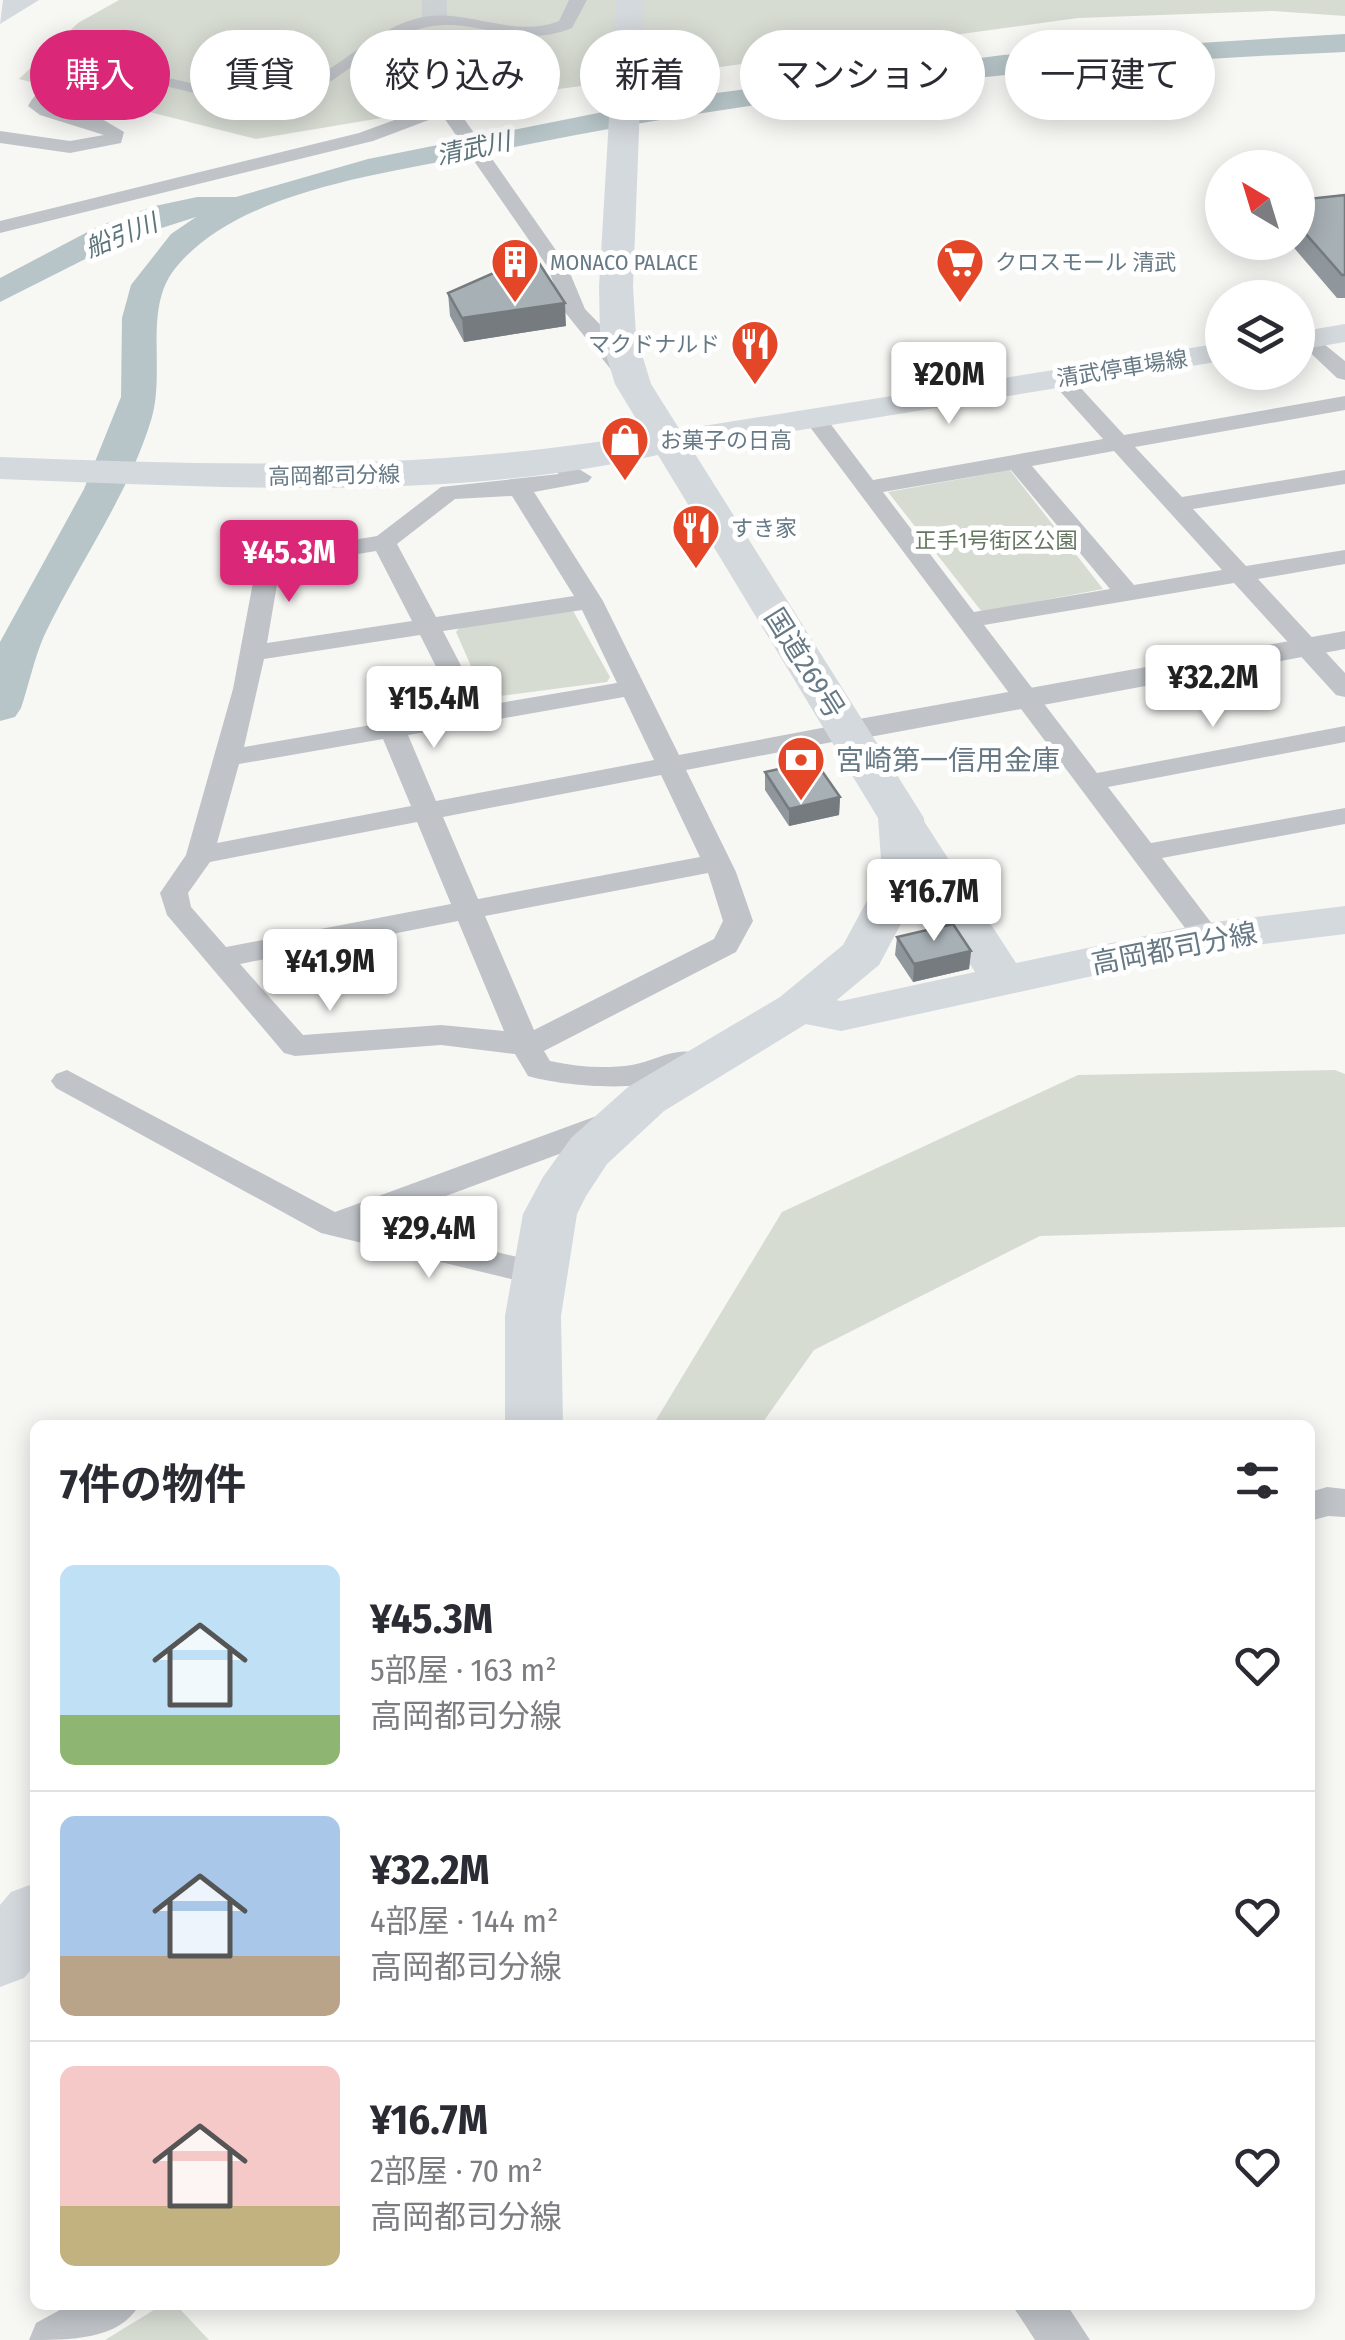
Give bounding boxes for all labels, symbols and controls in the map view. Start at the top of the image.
chip: 購入 [30,30,170,120]
chip: 賃貸 [190,30,330,120]
chip: 絞り込み [350,30,560,120]
chip: 新着 [580,30,720,120]
chip: マンション [740,30,985,120]
chip: 一戸建て [1005,30,1215,120]
water label: 清武川 [433,126,516,171]
north arrow [1205,150,1315,260]
map controls [1205,150,1315,390]
water label: 船引川 [81,207,165,264]
building icon: MONACO PALACE [489,236,541,304]
supermarket icon: クロスモール 清武 [934,236,986,304]
place label: MONACO PALACE [550,249,698,276]
place label: クロスモール 清武 [995,249,1176,276]
button: layers [1205,280,1315,390]
restaurant icon: マクドナルド [729,318,781,386]
place label: マクドナルド [588,331,720,358]
pin: ¥20M [890,342,1008,427]
street label: 清武停車場線 [1055,345,1189,392]
text: ¥20M [913,355,985,393]
shop icon: お菓子の日高 [599,414,651,482]
place label: お菓子の日高 [660,427,792,454]
street label: 高岡都司分線 [268,461,400,490]
restaurant icon: すき家 [670,502,722,570]
place label: すき家 [731,515,797,542]
pin: ¥45.3M [208,520,370,605]
park label: 正手1号街区公園 [915,527,1077,554]
text: ¥45.3M [242,533,336,571]
street label: 国道269号 [758,602,851,724]
pin: ¥32.2M [1132,645,1294,730]
text: ¥32.2M [1167,658,1259,696]
pin: ¥15.4M [353,666,515,751]
text: ¥15.4M [389,679,479,717]
bank icon: 宮崎第一信用金庫 [775,734,827,802]
place label: 宮崎第一信用金庫 [836,744,1060,777]
pin: ¥16.7M [853,859,1015,944]
text: ¥16.7M [889,872,979,910]
street label: 高岡都司分線 [1088,916,1260,981]
pin: ¥41.9M [249,929,411,1014]
text: ¥41.9M [285,942,375,980]
pin: ¥29.4M [348,1196,510,1281]
text: ¥29.4M [382,1209,476,1247]
icon: filters [1230,1453,1285,1508]
text: 7件の物件 [60,1460,246,1510]
text: ¥45.3M [370,1594,493,1644]
icon: home [140,1605,260,1725]
icon: heart [1230,1638,1285,1693]
text: 5部屋 · 163 m² [370,1651,557,1689]
text: 高岡都司分線 [370,1697,562,1735]
text: ¥32.2M [370,1845,490,1895]
icon: home [140,1856,260,1976]
icon: heart [1230,1889,1285,1944]
text: 4部屋 · 144 m² [370,1902,558,1940]
text: 高岡都司分線 [370,1948,562,1986]
text: ¥16.7M [370,2095,488,2145]
icon: home [140,2106,260,2226]
icon: heart [1230,2139,1285,2194]
text: 2部屋 · 70 m² [370,2152,543,2190]
text: 高岡都司分線 [370,2198,562,2236]

